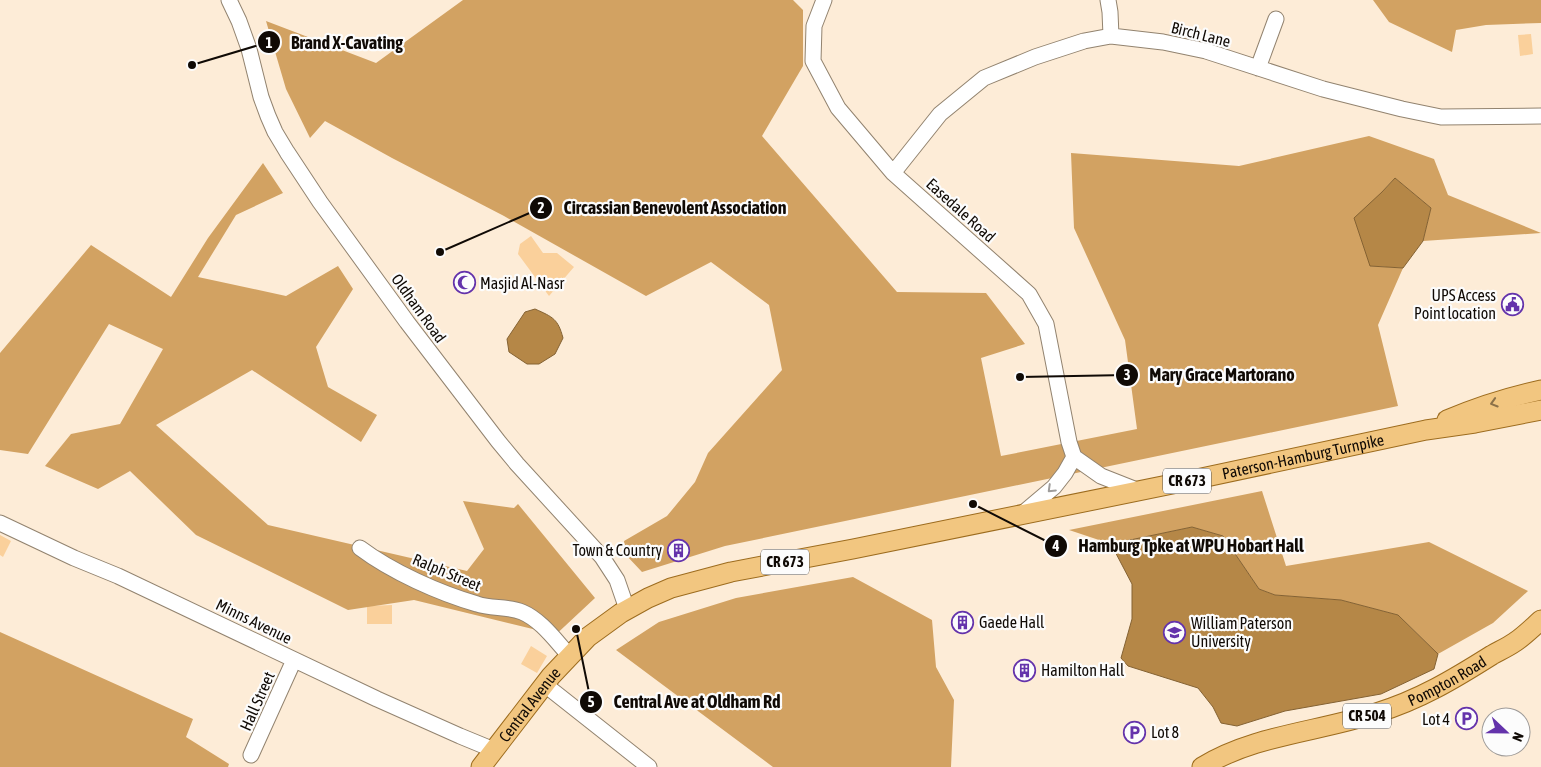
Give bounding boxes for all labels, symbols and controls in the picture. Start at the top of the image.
street label: Birch Lane [1169,18,1233,50]
callout: Brand X-Cavating [256,26,413,59]
text: Brand X-Cavating [291,32,403,53]
text: 1 [265,34,273,51]
street label: Easedale Road [923,174,999,246]
callout: Circassian Benevolent Association [528,191,796,224]
text: Circassian Benevolent Association [564,197,787,218]
text: 2 [537,199,545,216]
street label: Oldham Road [388,270,450,346]
mosque icon: Masjid Al-Nasr [452,271,476,295]
place label: Masjid Al-Nasr [480,274,565,293]
place label: UPS Access Point location [1414,286,1496,322]
public building icon: UPS Access Point location [1500,292,1524,316]
callout: Mary Grace Martorano [1114,358,1305,391]
text: Mary Grace Martorano [1149,364,1295,385]
text: 3 [1123,366,1131,383]
one-way arrow [1490,397,1499,407]
street label: Paterson-Hamburg Turnpike [1220,430,1386,482]
road number: CR 673 [1163,468,1211,494]
one-way arrow [1048,483,1057,492]
callout: Hamburg Tpke at WPU Hobart Hall [1043,529,1314,562]
text: Hamburg Tpke at WPU Hobart Hall [1078,535,1304,556]
text: 4 [1051,537,1060,554]
building icon: Town & Country [666,538,690,562]
place label: Town & Country [572,541,662,560]
street label: Ralph Street [410,550,484,595]
road number: CR 673 [761,550,809,574]
street label: Minns Avenue [213,595,295,647]
building icon: Gaede Hall [951,610,975,634]
place label: Gaede Hall [979,613,1045,631]
place label: William Paterson University [1191,614,1292,651]
school or university icon: William Paterson University [1163,620,1187,644]
street label: Pompton Road [1405,652,1489,709]
building icon: Hamilton Hall [1013,658,1037,682]
place label: Hamilton Hall [1041,661,1125,679]
street label: Central Avenue [495,663,564,745]
street label: Hall Street [236,668,278,733]
callout: Central Ave at Oldham Rd [578,685,790,718]
text: Central Ave at Oldham Rd [613,691,781,712]
text: 5 [587,693,595,710]
road number: CR 504 [1343,704,1391,728]
parking icon: Lot 4 [1454,707,1478,731]
north arrow [1481,707,1531,757]
place label: Lot 4 [1422,710,1450,728]
parking icon: Lot 8 [1123,720,1147,744]
place label: Lot 8 [1151,723,1179,741]
text: N [1509,730,1527,744]

